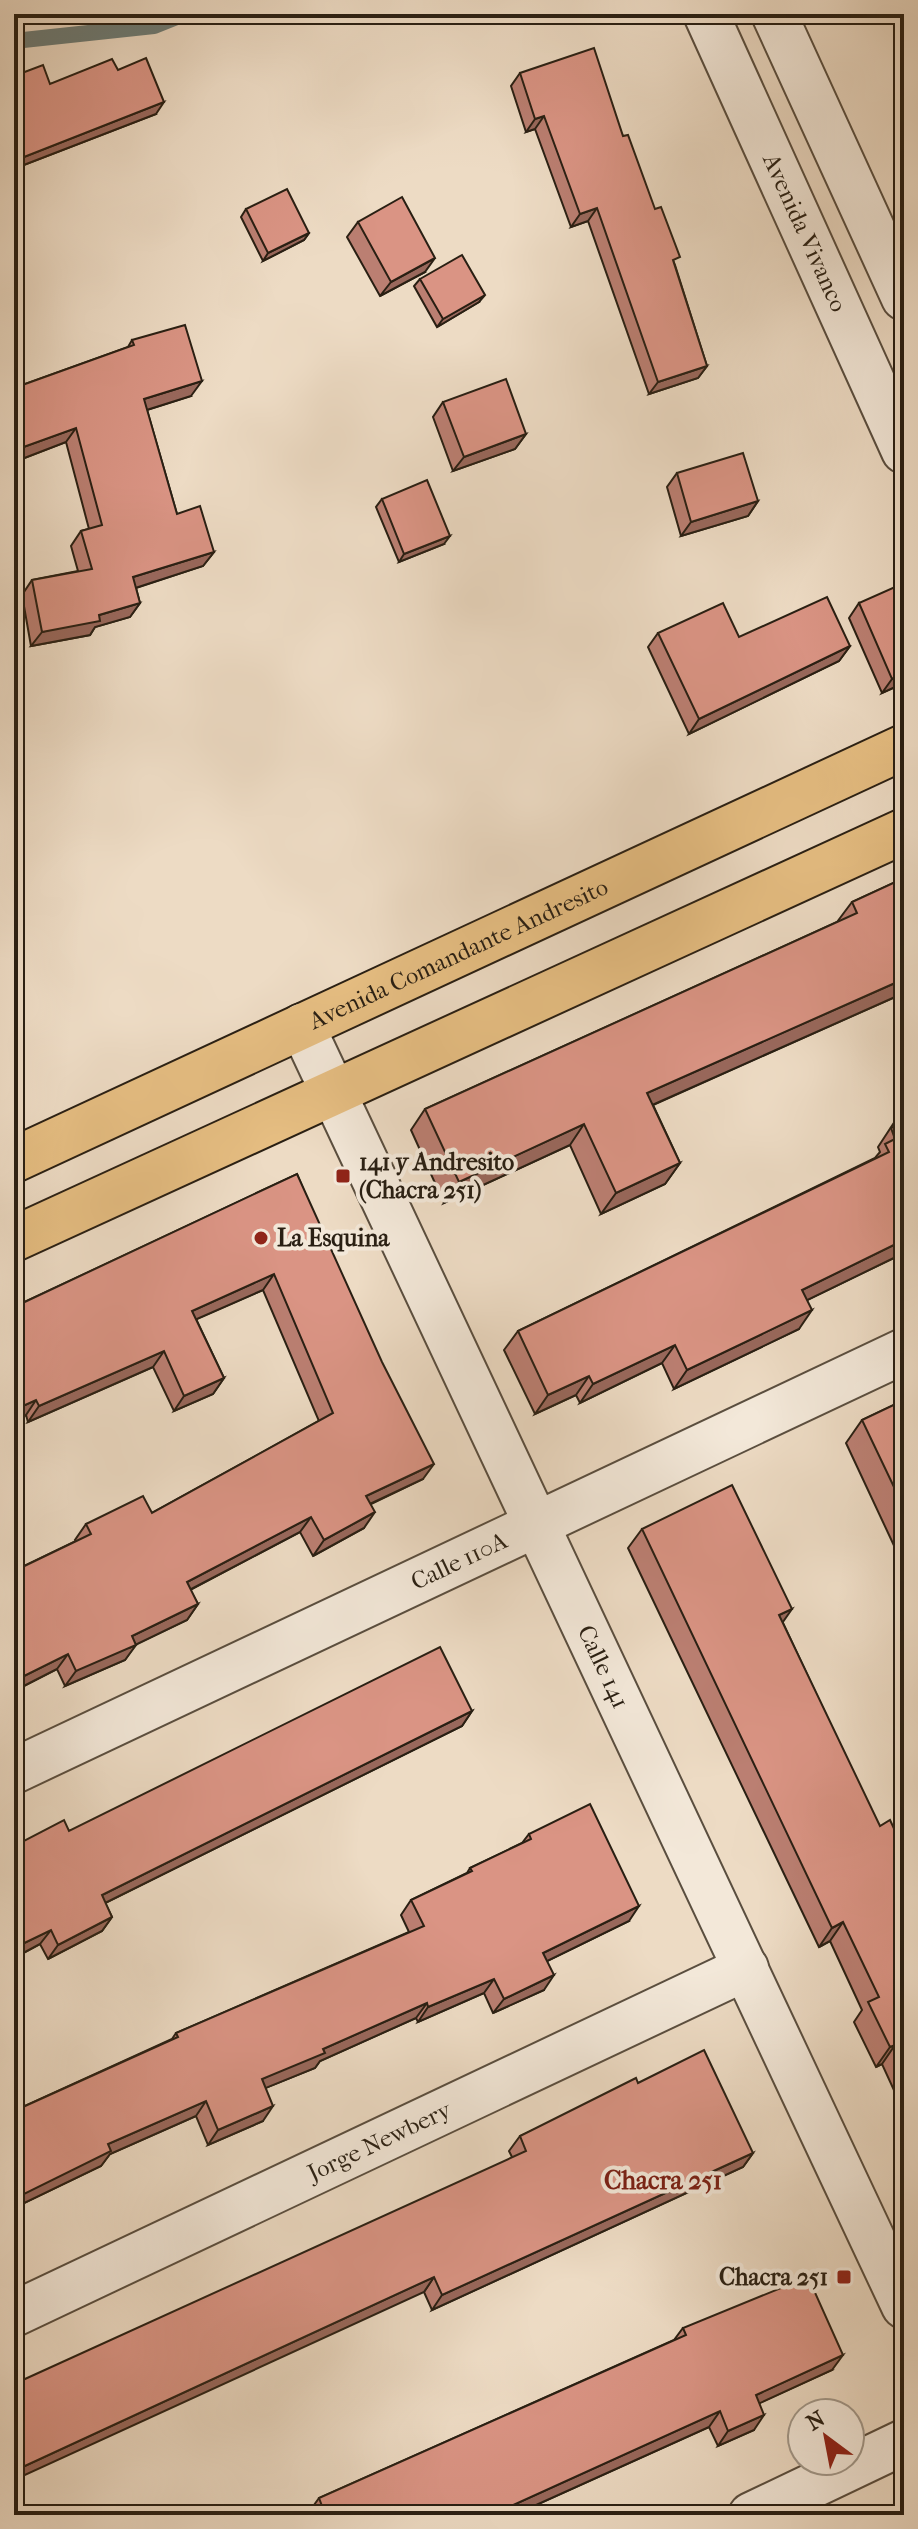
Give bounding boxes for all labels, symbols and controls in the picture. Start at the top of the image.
street label: Avenida Vivanco [757,148,853,316]
street label: Avenida Comandante Andresito [304,872,612,1036]
place label: 141 y Andresito (Chacra 251) [359,1148,514,1204]
marker: 141 y Andresito (Chacra 251) [334,1167,352,1185]
place label: La Esquina [277,1224,390,1252]
marker: La Esquina [252,1229,270,1247]
street label: Calle 110A [406,1526,512,1596]
street label: Calle 141 [572,1621,635,1713]
street label: Jorge Newbery [301,2095,457,2188]
district label: Chacra 251 [604,2165,722,2196]
place label: Chacra 251 [719,2263,828,2291]
marker: Chacra 251 [835,2268,853,2286]
north arrow [786,2397,866,2477]
text: N [802,2405,830,2436]

